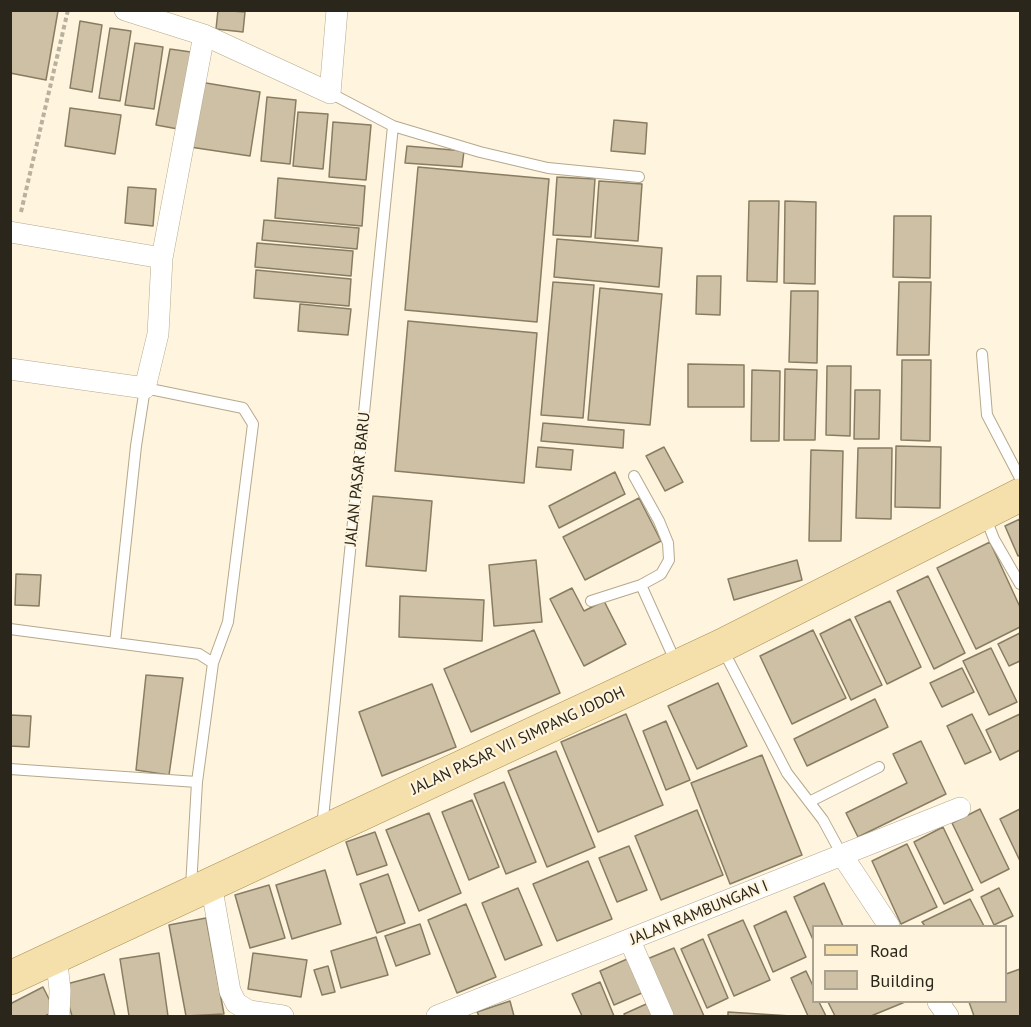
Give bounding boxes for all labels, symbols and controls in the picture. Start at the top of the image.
street label: JALAN PASAR BARU [341,411,375,547]
street label: JALAN PASAR VII SIMPANG JODOH [408,683,628,799]
street label: JALAN RAMBUNGAN I [627,877,771,949]
legend [812,925,1007,1003]
text: Road [870,939,908,962]
text: Building [870,969,934,992]

